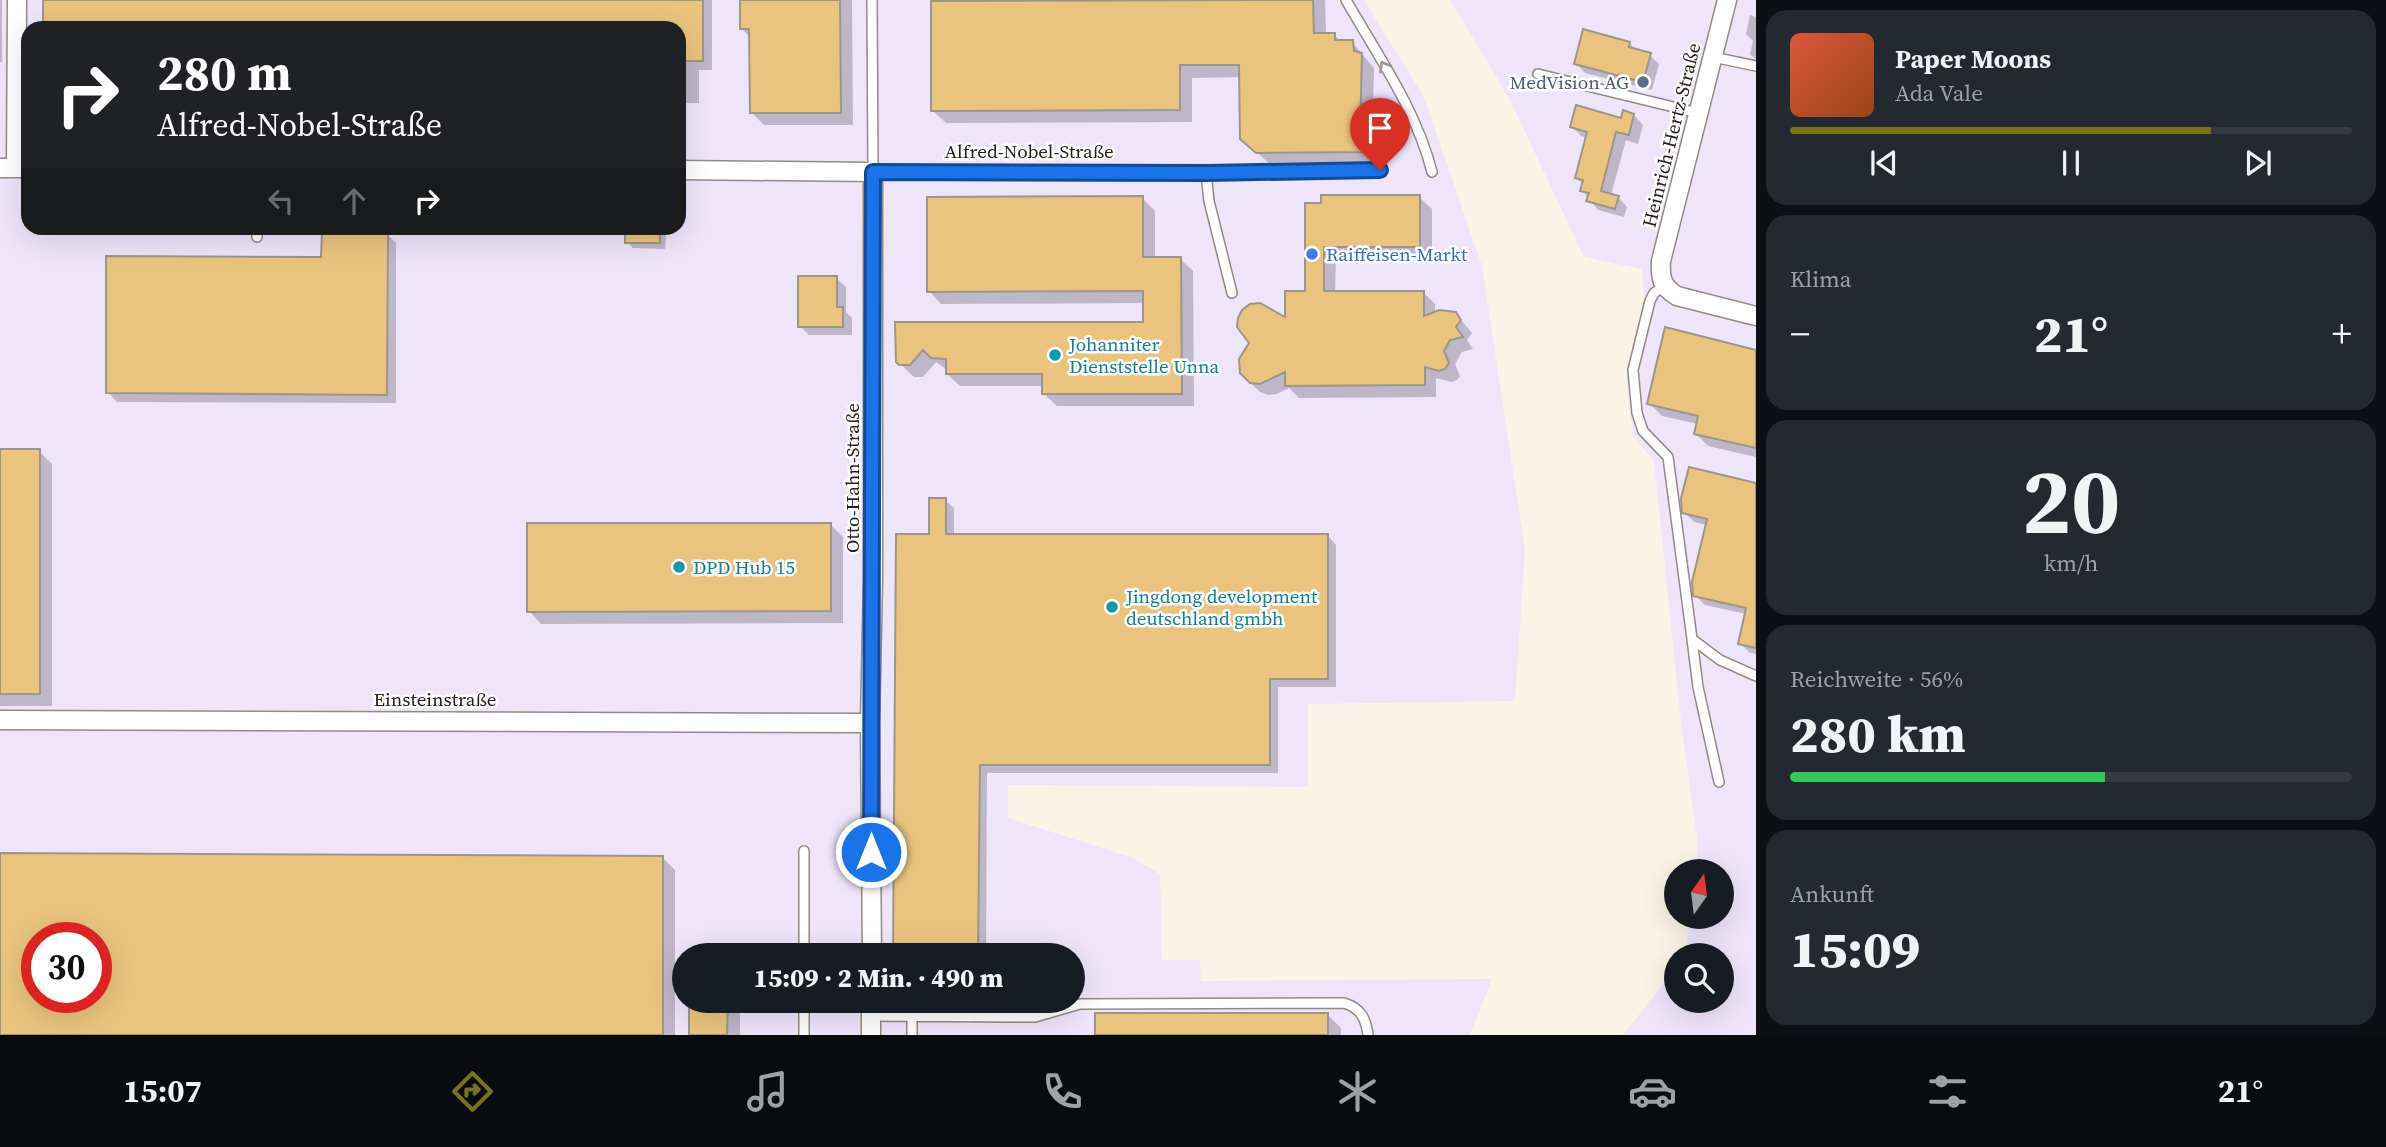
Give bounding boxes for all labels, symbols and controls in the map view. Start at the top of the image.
text: 280 m [157,39,292,106]
street label: Heinrich-Hertz-Straße [1636,40,1706,230]
text: Paper Moons [1895,41,2051,77]
icon: right [42,49,133,140]
one-way arrow [1379,61,1392,74]
place label: MedVision AG [1510,69,1629,95]
marker: MedVision AG [1635,74,1651,90]
text: Ada Vale [1895,77,1983,109]
pin [1350,98,1410,170]
text: Alfred-Nobel-Straße [157,103,442,147]
icon: arrive [1361,109,1399,147]
street label: Alfred-Nobel-Straße [944,138,1114,164]
icon: previous [1865,144,1903,182]
icon: pause [2052,144,2090,182]
icon: next [2239,144,2277,182]
icon: left [262,182,300,220]
icon: ahead [335,182,373,220]
icon: right [408,182,446,220]
place label: Raiffeisen-Markt [1326,241,1468,267]
marker: Raiffeisen-Markt [1304,246,1320,262]
text: Klima [1790,263,1851,295]
text: 21° [2034,298,2108,369]
text: − [1790,308,1810,360]
text: + [2332,308,2352,360]
place label: Johanniter Dienststelle Unna [1068,331,1219,379]
marker: Johanniter Dienststelle Unna [1047,347,1063,363]
street label: Otto-Hahn-Straße [839,403,865,553]
text: 20 [2022,439,2120,563]
text: km/h [2044,547,2098,579]
place label: DPD Hub 15 [693,554,795,580]
marker: DPD Hub 15 [671,559,687,575]
place label: Jingdong development deutschland gmbh [1125,583,1318,631]
marker: Jingdong development deutschland gmbh [1104,599,1120,615]
text: Reichweite · 56% [1790,663,1963,695]
street label: Einsteinstraße [374,686,496,712]
text: 280 km [1790,698,1966,769]
position arrow [834,815,908,889]
north arrow [1664,859,1734,929]
map controls [1664,859,1734,1013]
text: Ankunft [1790,878,1874,910]
text: 15:09 [1790,913,1920,984]
speed limit sign: 30 [21,922,112,1013]
button: search [1664,943,1734,1013]
text: 15:09 · 2 Min. · 490 m [754,960,1003,996]
icon: directions [448,1067,497,1116]
icon: music [743,1067,792,1116]
icon: phone [1038,1067,1087,1116]
icon: climate [1333,1067,1382,1116]
icon: car [1628,1067,1677,1116]
icon: filters [1923,1067,1972,1116]
text: 15:07 [123,1069,202,1113]
text: 21° [2218,1069,2263,1113]

